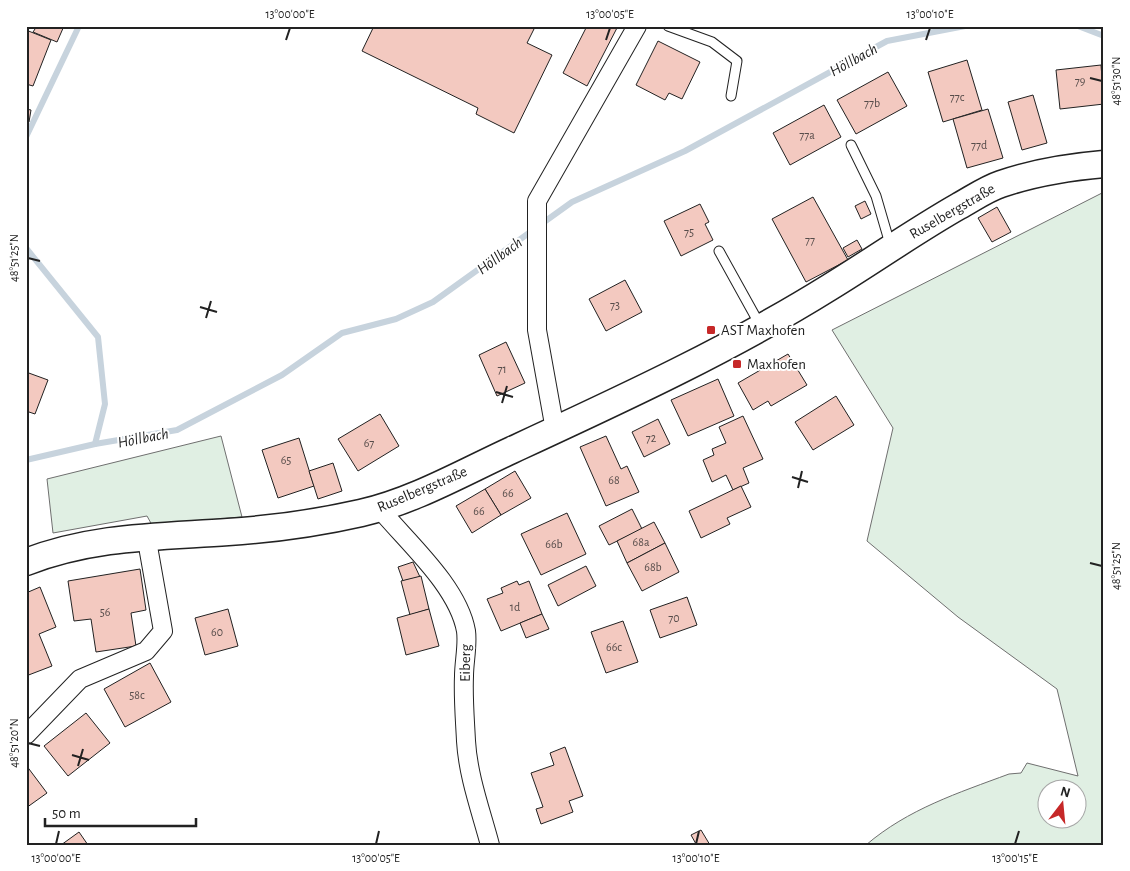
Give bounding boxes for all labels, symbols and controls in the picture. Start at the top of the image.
text: 13°00'00"E [265,8,315,20]
text: 13°00'05"E [586,8,634,20]
text: 13°00'10"E [907,8,954,20]
water label: Höllbach [827,40,880,79]
text: 48°51'30"N [1110,57,1122,105]
house number: 79 [1075,75,1086,87]
house number: 77c [950,91,965,103]
house number: 77b [864,97,880,109]
house number: 77a [799,129,815,141]
house number: 77d [971,139,987,151]
street label: Ruselbergstraße [907,181,998,242]
house number: 75 [684,226,694,238]
text: 48°51'25"N [8,234,20,282]
water label: Höllbach [474,234,525,277]
house number: 77 [805,234,815,246]
house number: 73 [610,299,620,311]
place label: AST Maxhofen [721,323,805,338]
marker: AST Maxhofen [705,324,717,336]
place label: Maxhofen [747,357,806,372]
marker: Maxhofen [731,358,743,370]
house number: 71 [497,363,507,375]
water label: Höllbach [116,425,170,451]
house number: 72 [646,432,657,444]
house number: 67 [364,437,374,449]
house number: 65 [281,454,291,466]
street label: Ruselbergstraße [375,464,469,515]
house number: 68 [608,474,620,486]
house number: 66 [502,487,514,499]
house number: 66 [473,505,485,517]
house number: 68a [633,536,650,548]
house number: 66b [545,538,563,550]
text: 48°51'25"N [1110,542,1122,590]
house number: 68b [644,561,662,573]
house number: 1d [510,601,520,613]
house number: 56 [100,606,111,618]
house number: 70 [668,612,680,624]
house number: 60 [211,626,223,638]
house number: 66c [606,641,622,653]
street label: Eiberg [458,643,473,682]
house number: 58c [129,689,145,701]
text: 48°51'20"N [8,718,20,768]
north arrow [1038,778,1088,828]
text: N [1059,784,1072,801]
scale bar [45,796,196,828]
text: 50 m [52,806,81,821]
text: 13°00'00"E [31,852,81,864]
text: 13°00'05"E [352,852,400,864]
text: 13°00'10"E [673,852,720,864]
text: 13°00'15"E [992,852,1038,864]

